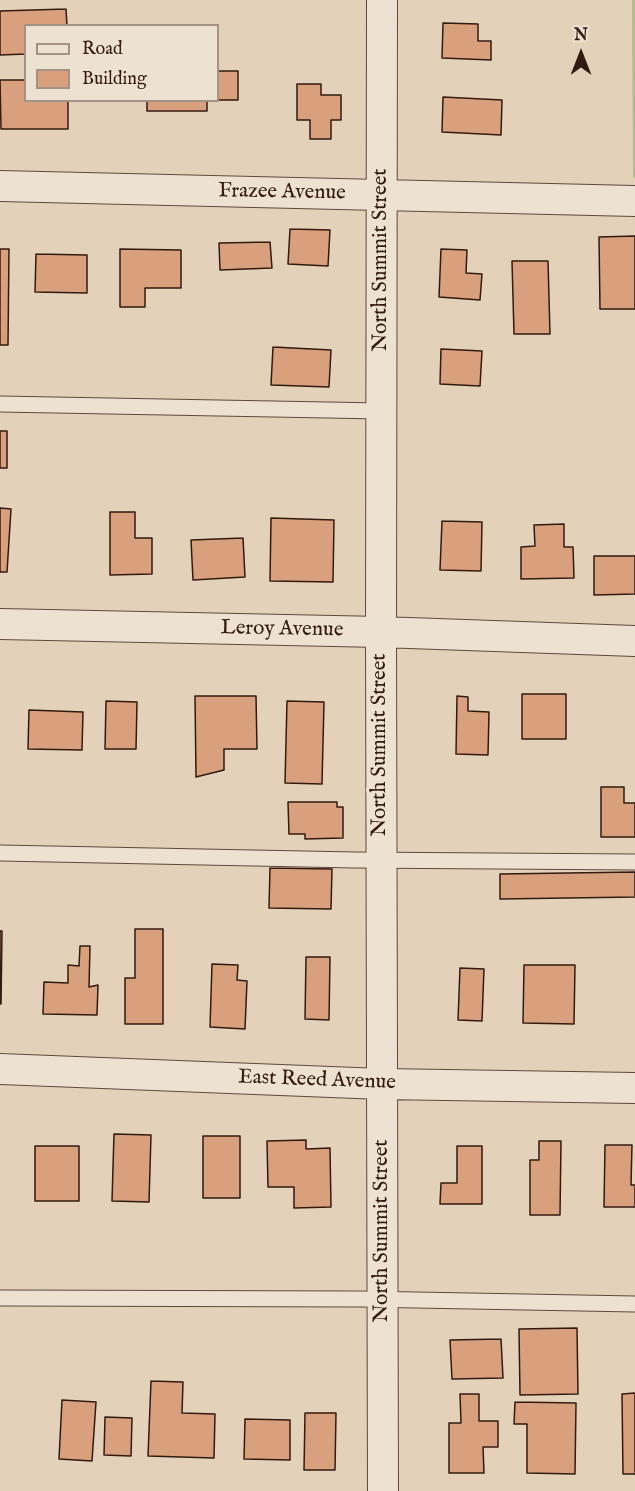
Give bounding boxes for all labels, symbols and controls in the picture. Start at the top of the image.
legend [24,24,219,102]
north arrow [551,24,611,84]
text: N [574,26,588,46]
text: Road [82,38,123,61]
text: Building [82,68,147,91]
street label: North Summit Street [369,168,395,352]
street label: Frazee Avenue [218,179,346,207]
street label: Leroy Avenue [220,616,344,644]
street label: North Summit Street [368,653,394,837]
street label: East Reed Avenue [238,1066,396,1096]
street label: North Summit Street [370,1139,396,1323]

